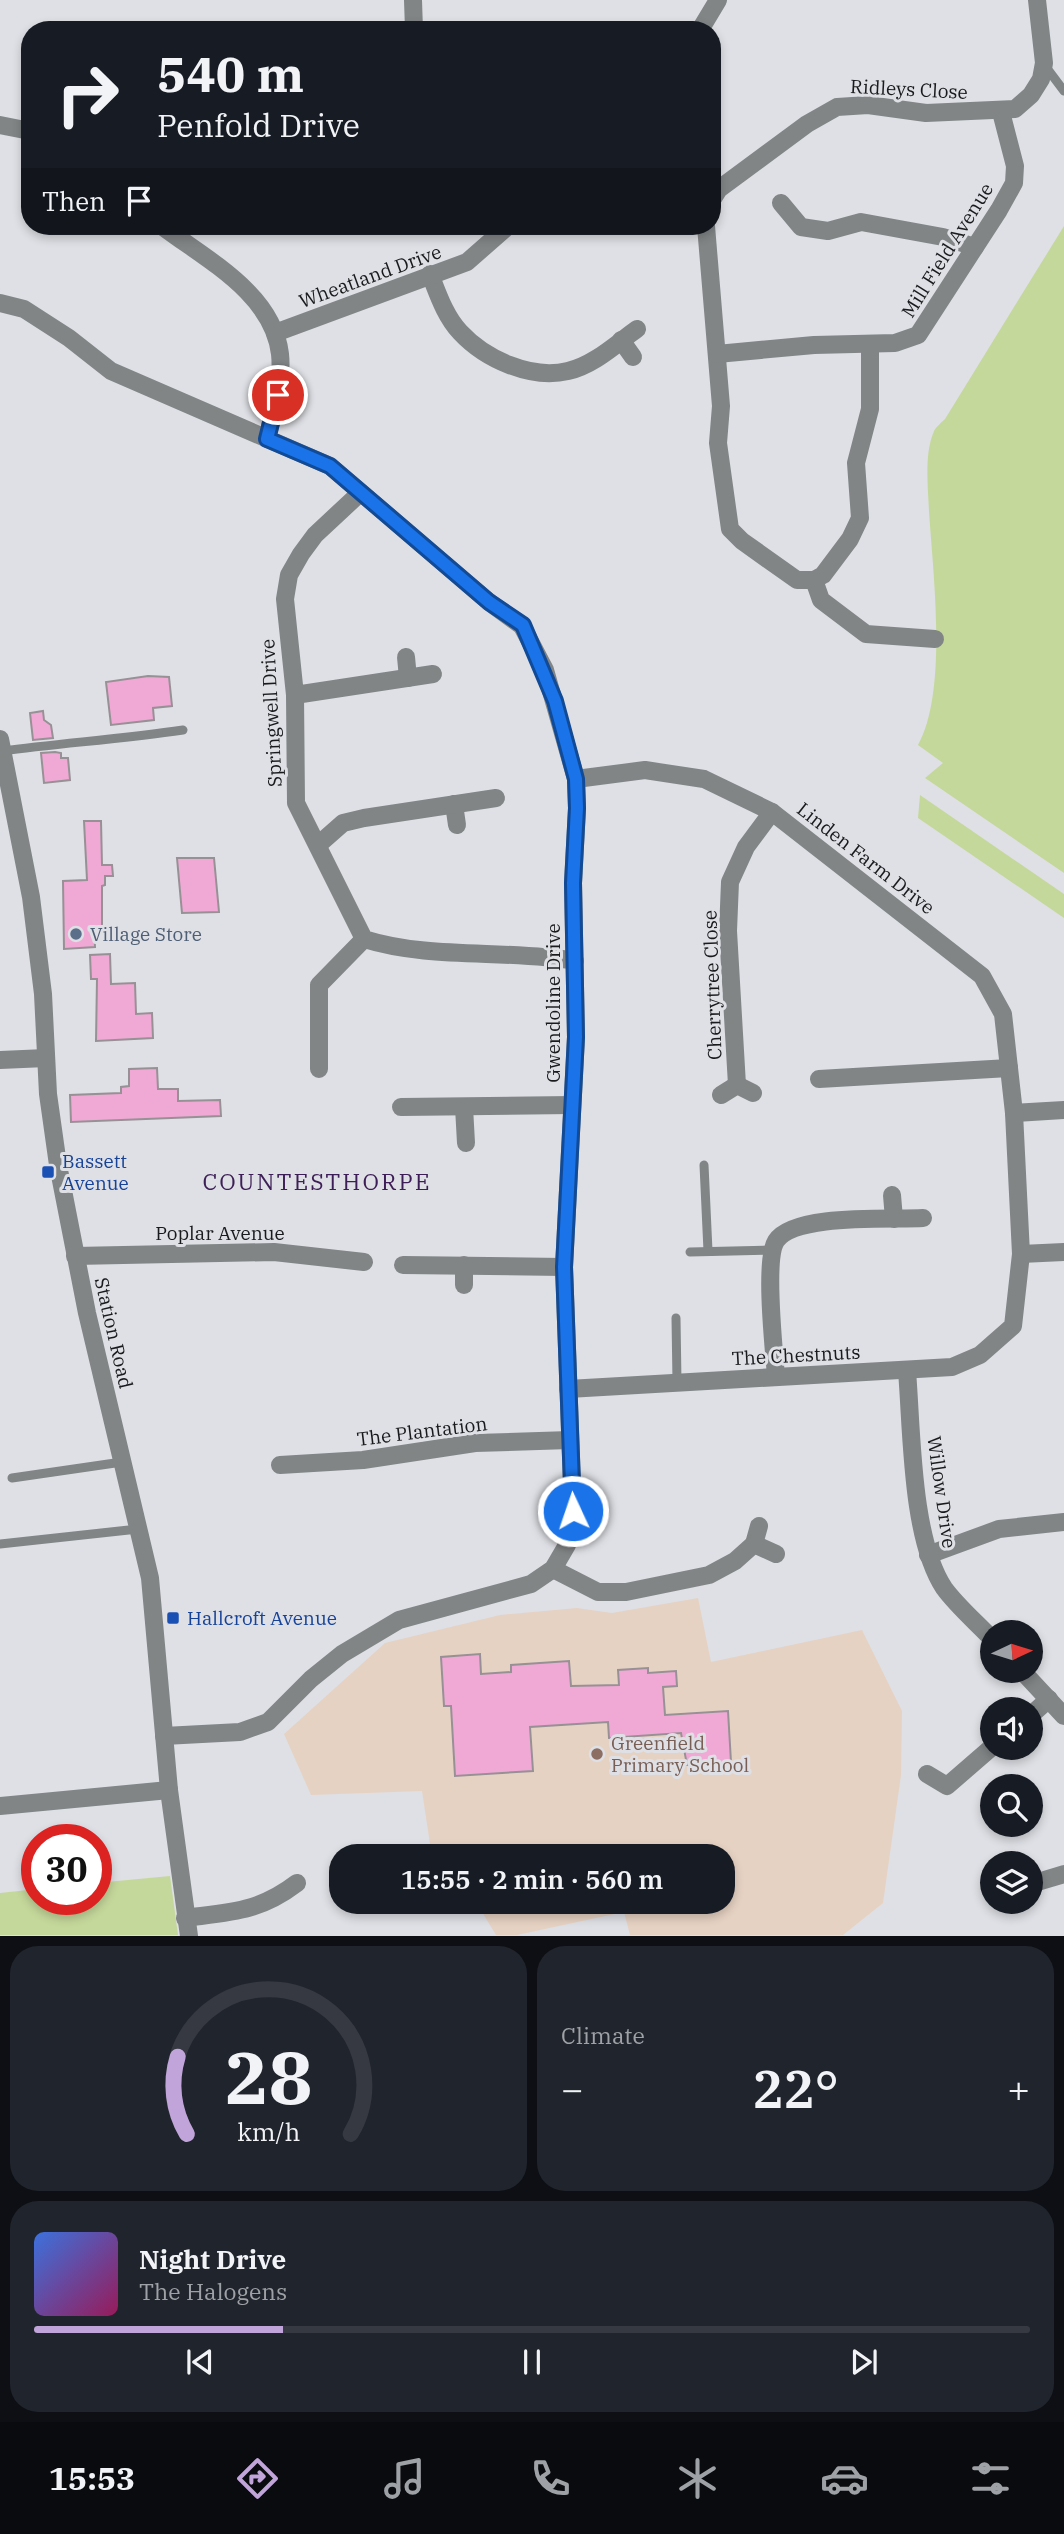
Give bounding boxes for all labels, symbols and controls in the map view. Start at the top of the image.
text: 540 m [157,42,304,105]
icon: right [42,49,133,140]
street label: Ridleys Close [849,74,969,104]
text: Penfold Drive [157,104,360,146]
street label: Mill Field Avenue [896,178,998,322]
icon: arrive [120,182,158,220]
text: Then [42,184,106,218]
street label: Wheatland Drive [296,239,444,313]
pin [248,365,308,425]
icon: arrive [259,376,297,414]
street label: Springwell Drive [255,638,287,788]
street label: Linden Farm Drive [792,797,940,919]
street label: Cherrytree Close [697,910,727,1060]
place label: Village Store [90,922,202,946]
street label: Gwendoline Drive [541,923,565,1083]
marker: Village Store [68,926,84,942]
place label: Bassett Avenue [62,1149,129,1195]
marker: Bassett Avenue [40,1164,56,1180]
district label: COUNTESTHORPE [203,1166,432,1196]
street label: Poplar Avenue [155,1221,285,1245]
street label: Station Road [90,1275,138,1391]
street label: The Chestnuts [731,1340,861,1370]
street label: The Plantation [355,1411,489,1451]
street label: Willow Drive [922,1434,962,1550]
position arrow [536,1474,610,1548]
place label: Hallcroft Avenue [187,1606,337,1630]
marker: Hallcroft Avenue [165,1610,181,1626]
north arrow [980,1620,1043,1684]
map controls [980,1620,1043,1914]
button: sound [980,1697,1043,1760]
place label: Greenfield Primary School [611,1731,750,1777]
marker: Greenfield Primary School [589,1746,605,1762]
button: search [980,1774,1043,1837]
speed limit sign: 30 [21,1824,112,1915]
button: layers [980,1851,1043,1914]
text: 15:55 · 2 min · 560 m [401,1862,663,1896]
text: Climate [561,2020,645,2050]
text: 28 [225,2030,312,2125]
text: 22° [752,2055,839,2122]
text: − [561,2064,584,2113]
text: + [1007,2064,1030,2113]
text: km/h [237,2115,300,2148]
text: Night Drive [139,2242,286,2276]
text: The Halogens [139,2276,287,2306]
icon: previous [181,2343,219,2381]
icon: pause [513,2343,551,2381]
icon: next [845,2343,883,2381]
icon: directions [233,2454,282,2503]
icon: music [380,2454,429,2503]
icon: phone [526,2454,575,2503]
icon: climate [673,2454,722,2503]
icon: car [820,2454,869,2503]
icon: filters [966,2454,1015,2503]
text: 15:53 [49,2457,135,2499]

